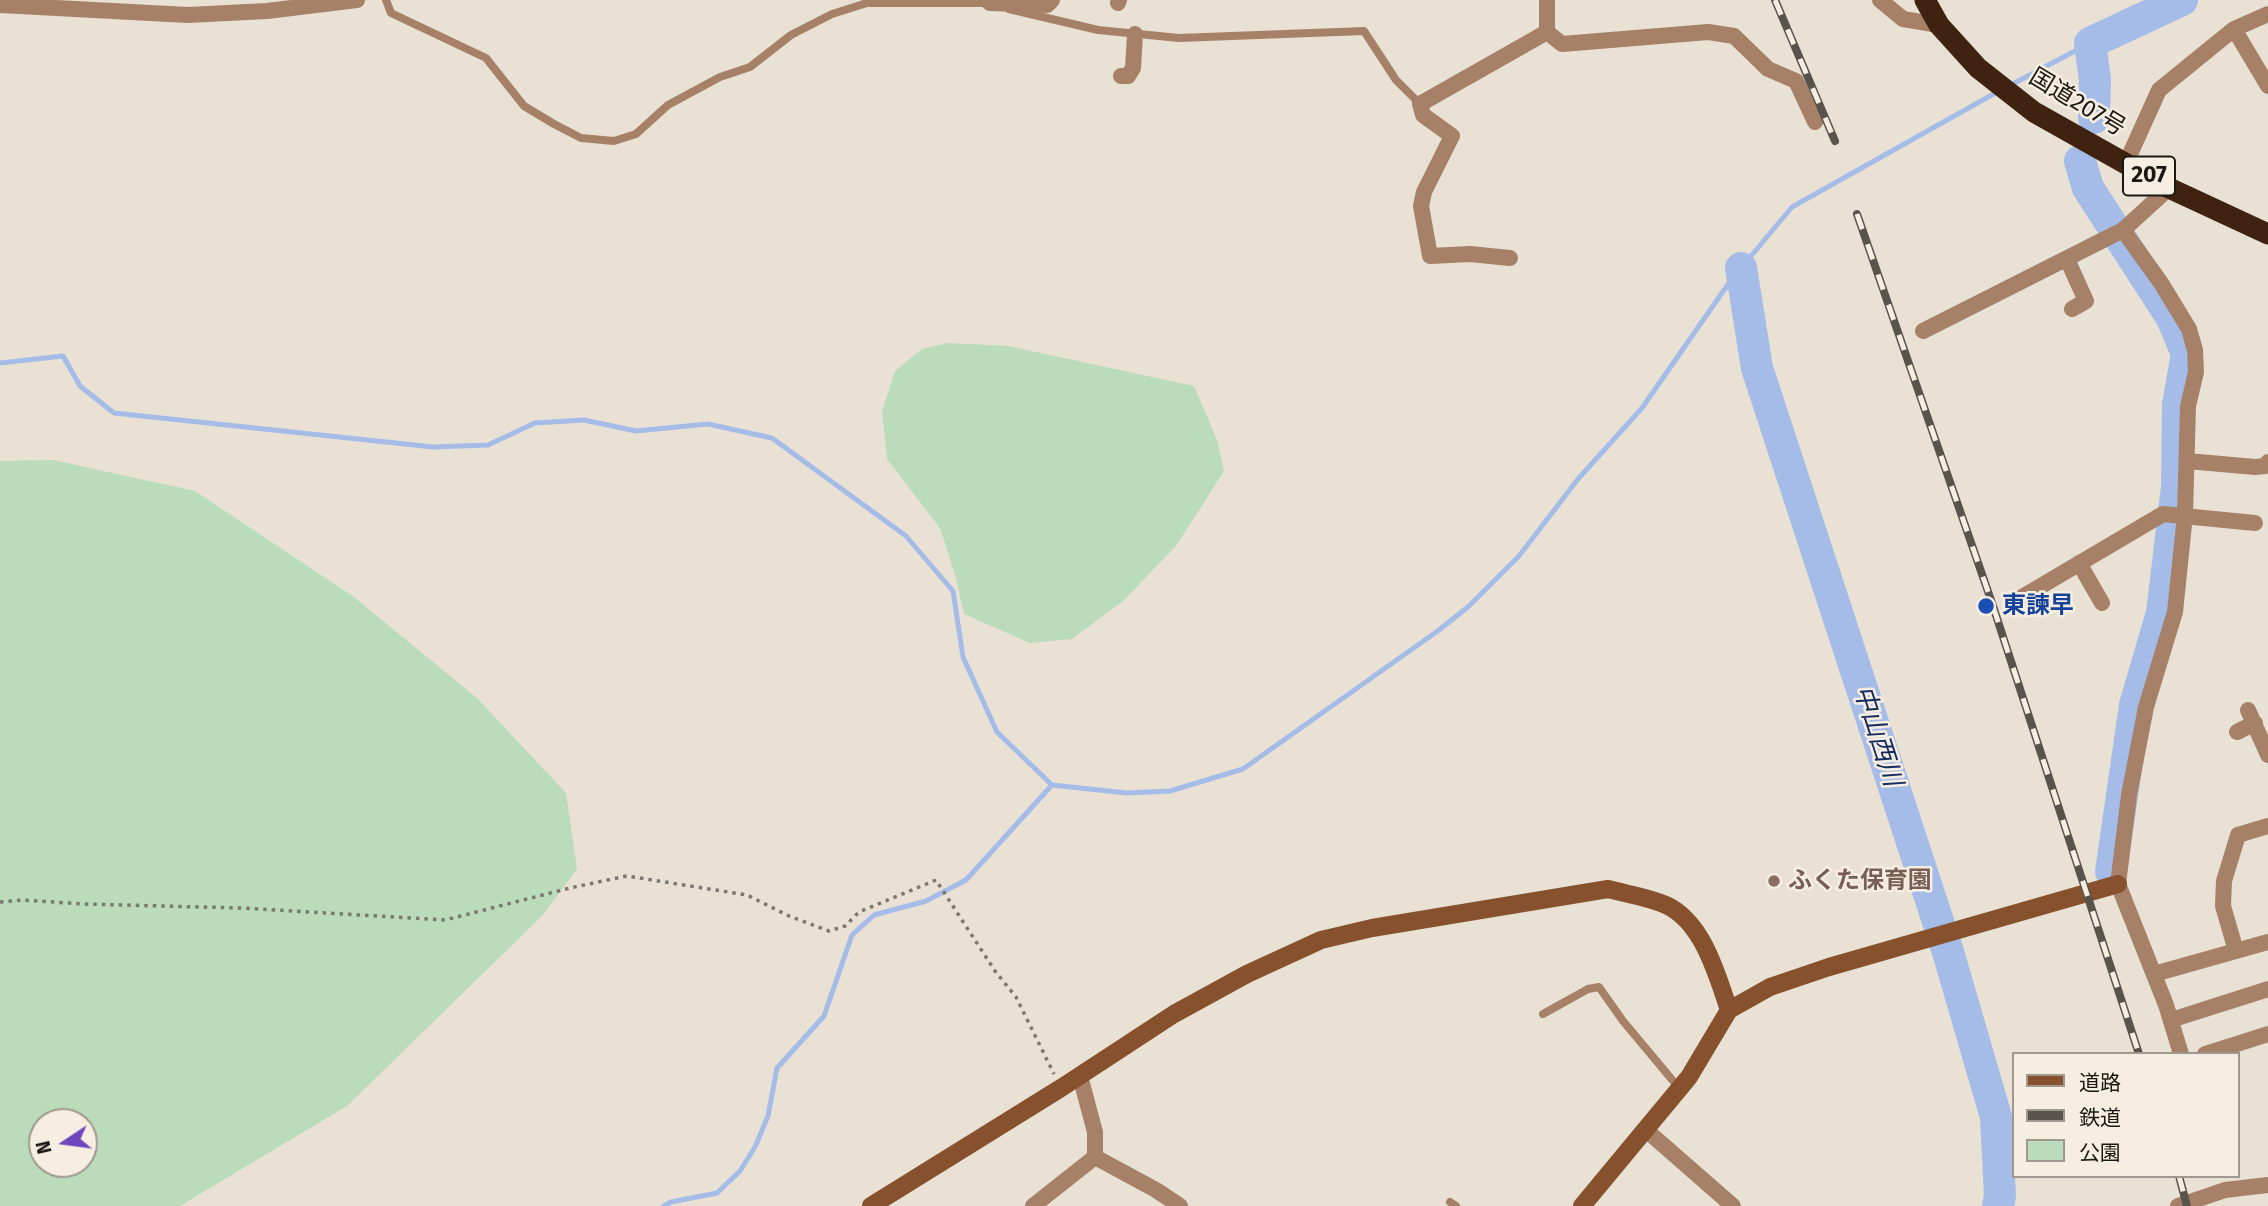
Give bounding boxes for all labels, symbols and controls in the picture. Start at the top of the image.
street label: 国道207号 [2024,63,2130,143]
road number: 207 [2123,156,2175,196]
place label: 東諫早 [2002,592,2074,620]
marker: 東諫早 [1976,596,1996,616]
water label: 中山西川 [1846,682,1908,790]
place label: ふくた保育園 [1788,867,1932,895]
marker: ふくた保育園 [1766,873,1782,889]
legend [2012,1052,2240,1178]
text: 道路 [2079,1070,2121,1096]
text: 鉄道 [2079,1105,2121,1131]
north arrow [28,1108,98,1178]
text: N [31,1139,57,1156]
text: 公園 [2079,1140,2121,1166]

